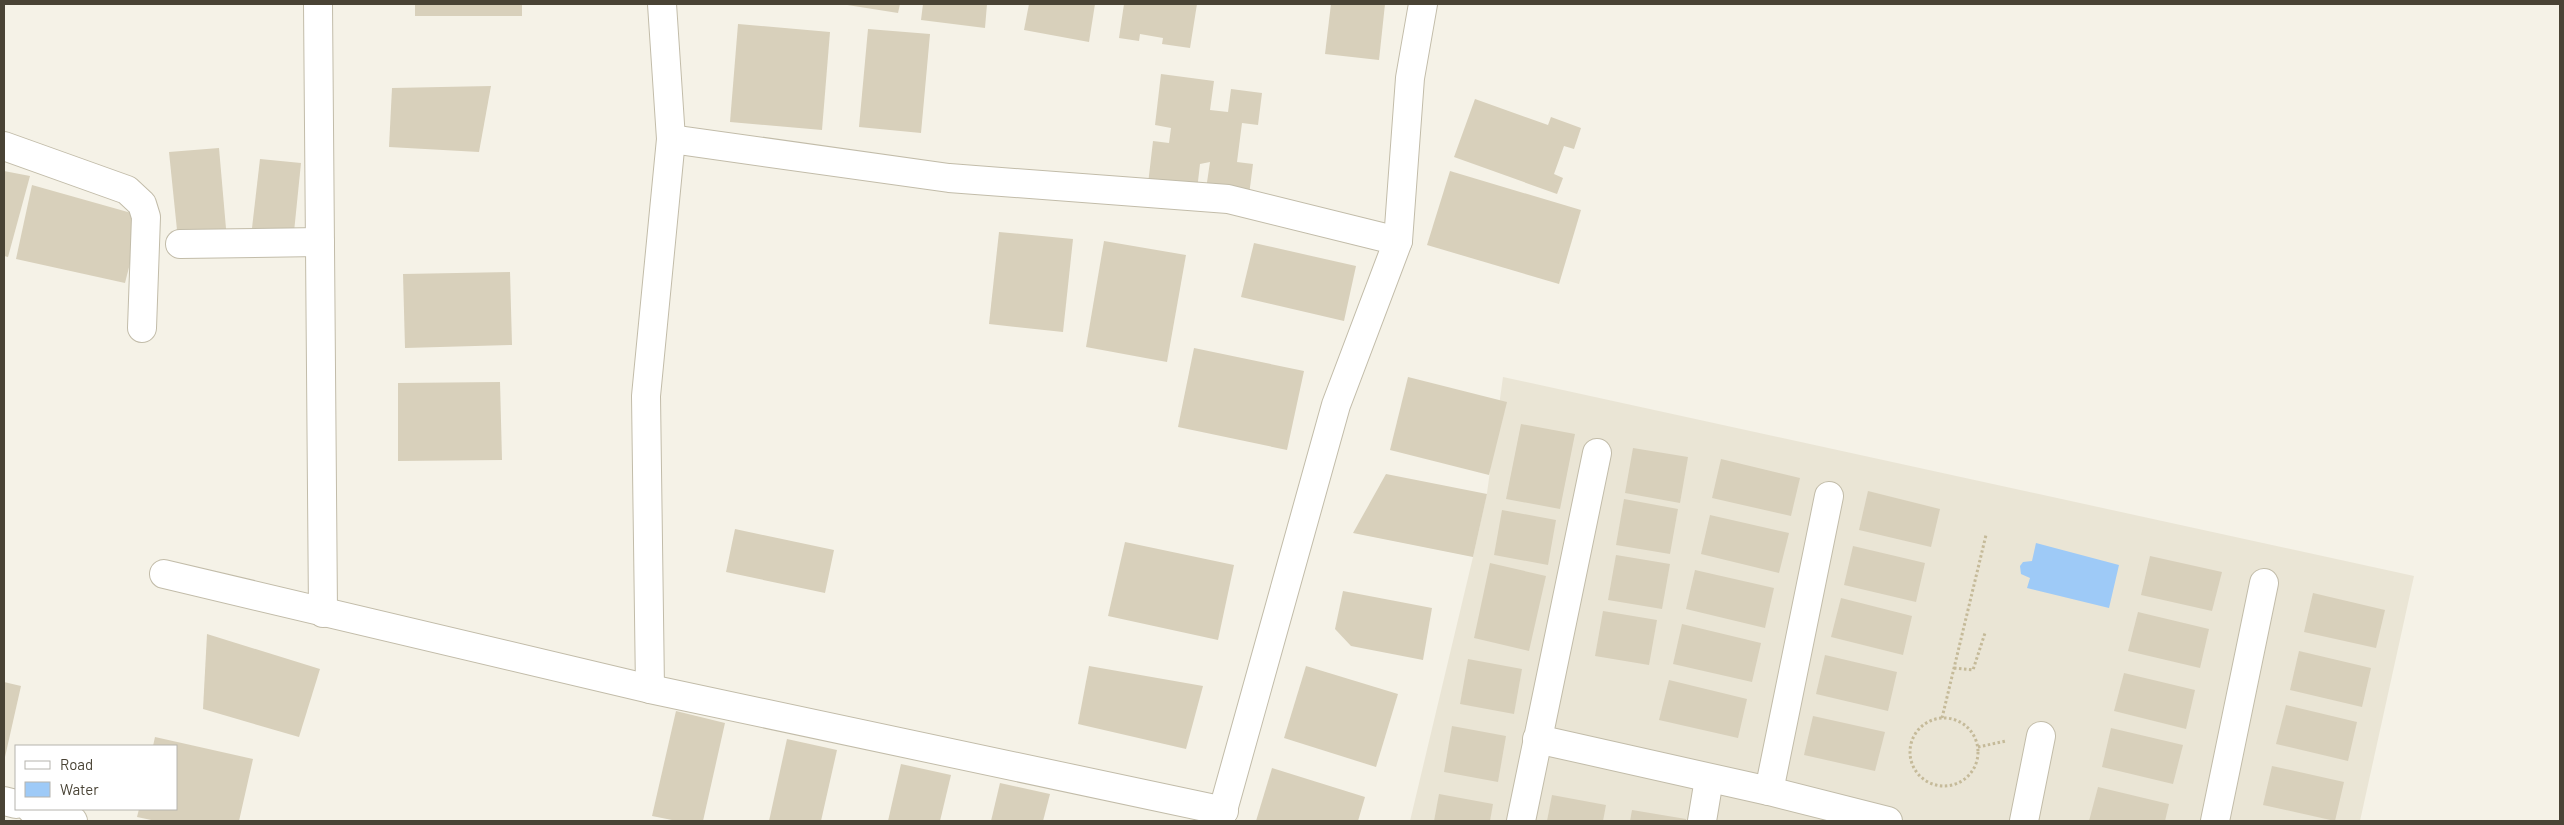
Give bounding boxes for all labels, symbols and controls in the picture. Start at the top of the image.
legend [15,745,178,810]
text: Road [60,755,93,773]
text: Water [60,780,99,798]

